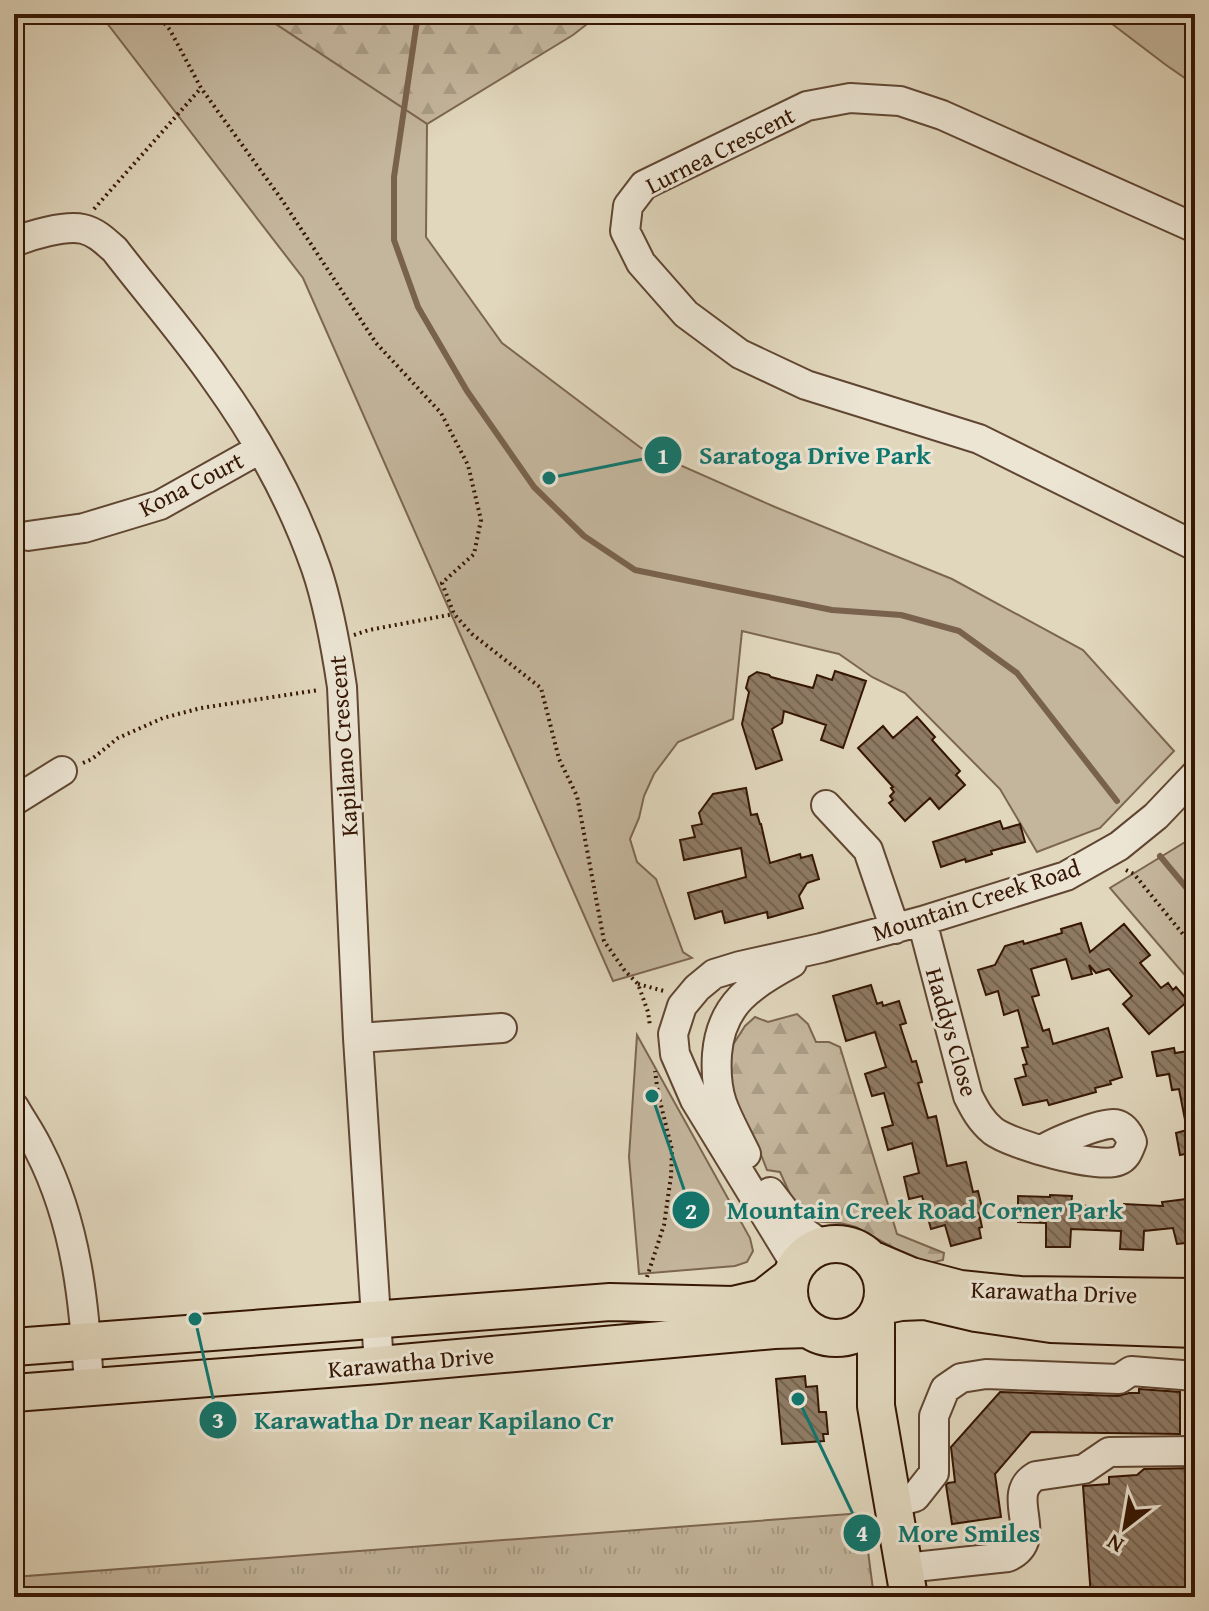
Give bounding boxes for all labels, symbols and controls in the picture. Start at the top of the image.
street label: Lurnea Crescent [639,97,801,203]
callout: Saratoga Drive Park [643,430,947,480]
text: Saratoga Drive Park [699,435,931,474]
text: 1 [657,438,669,473]
street label: Kona Court [133,442,250,525]
street label: Kapilano Crescent [319,654,367,838]
street label: Mountain Creek Road [868,850,1085,950]
street label: Haddys Close [917,964,987,1100]
callout: Mountain Creek Road Corner Park [671,1185,1139,1235]
text: Mountain Creek Road Corner Park [727,1190,1123,1229]
text: 2 [685,1193,697,1228]
street label: Karawatha Drive [970,1272,1138,1312]
street label: Karawatha Drive [326,1337,496,1387]
callout: Karawatha Dr near Kapilano Cr [198,1395,629,1445]
text: Karawatha Dr near Kapilano Cr [254,1400,614,1439]
text: 3 [212,1402,224,1437]
north arrow [1085,1487,1165,1567]
callout: More Smiles [842,1508,1056,1558]
text: More Smiles [898,1513,1040,1552]
text: 4 [856,1515,868,1550]
text: N [1100,1526,1129,1562]

